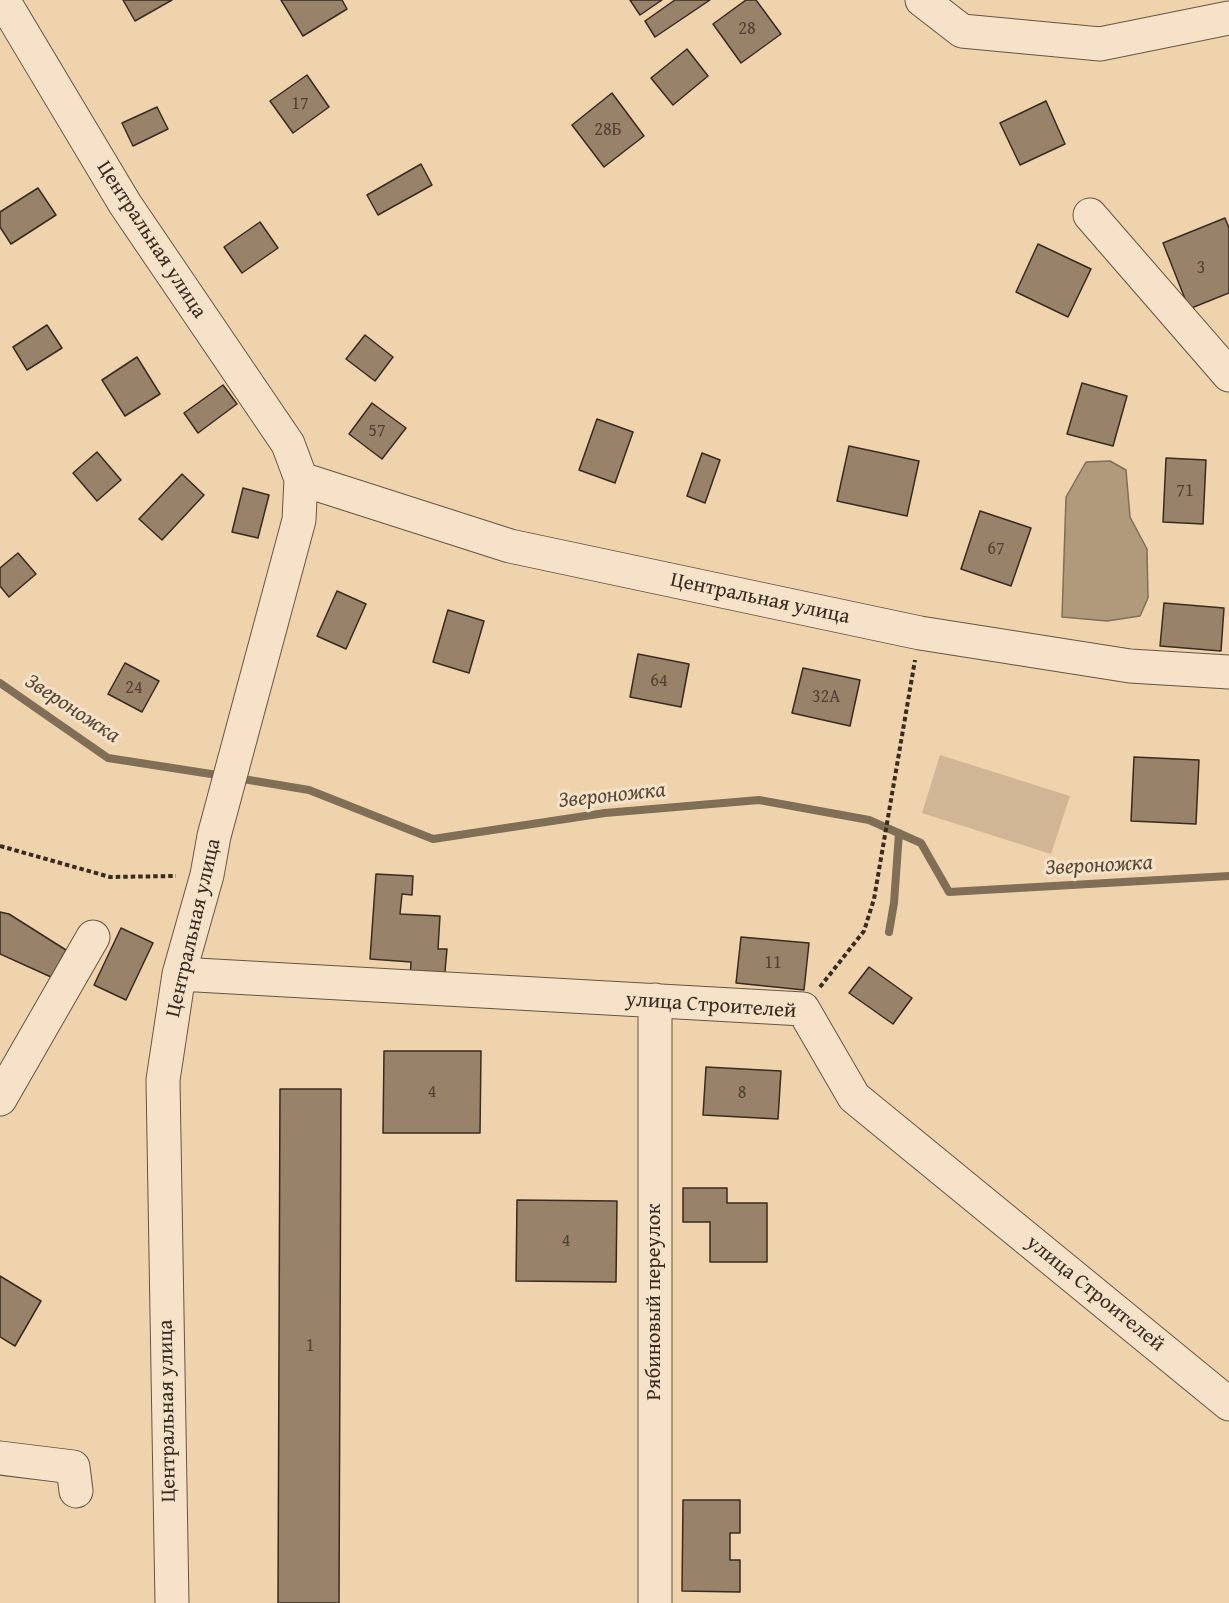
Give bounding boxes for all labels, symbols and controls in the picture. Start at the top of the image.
house number: 28 [738,18,756,40]
house number: 17 [291,93,309,115]
house number: 28Б [594,119,622,141]
street label: Центральная улица [91,157,211,323]
house number: 3 [1197,257,1205,279]
house number: 57 [368,420,386,442]
house number: 71 [1176,480,1194,502]
house number: 67 [987,538,1005,560]
street label: Центральная улица [668,568,852,630]
water label: Звероножка [20,669,124,749]
house number: 64 [650,670,668,692]
house number: 24 [125,677,143,699]
house number: 32А [812,686,840,708]
water label: Звероножка [557,777,667,815]
street label: Центральная улица [161,836,227,1020]
water label: Звероножка [1045,850,1153,882]
house number: 11 [764,952,782,974]
street label: улица Строителей [625,987,797,1025]
house number: 4 [428,1081,436,1103]
house number: 8 [738,1082,746,1104]
street label: Рябиновый переулок [642,1204,668,1400]
house number: 4 [562,1230,570,1252]
street label: улица Строителей [1021,1230,1169,1358]
street label: Центральная улица [154,1319,182,1503]
house number: 1 [306,1335,314,1357]

